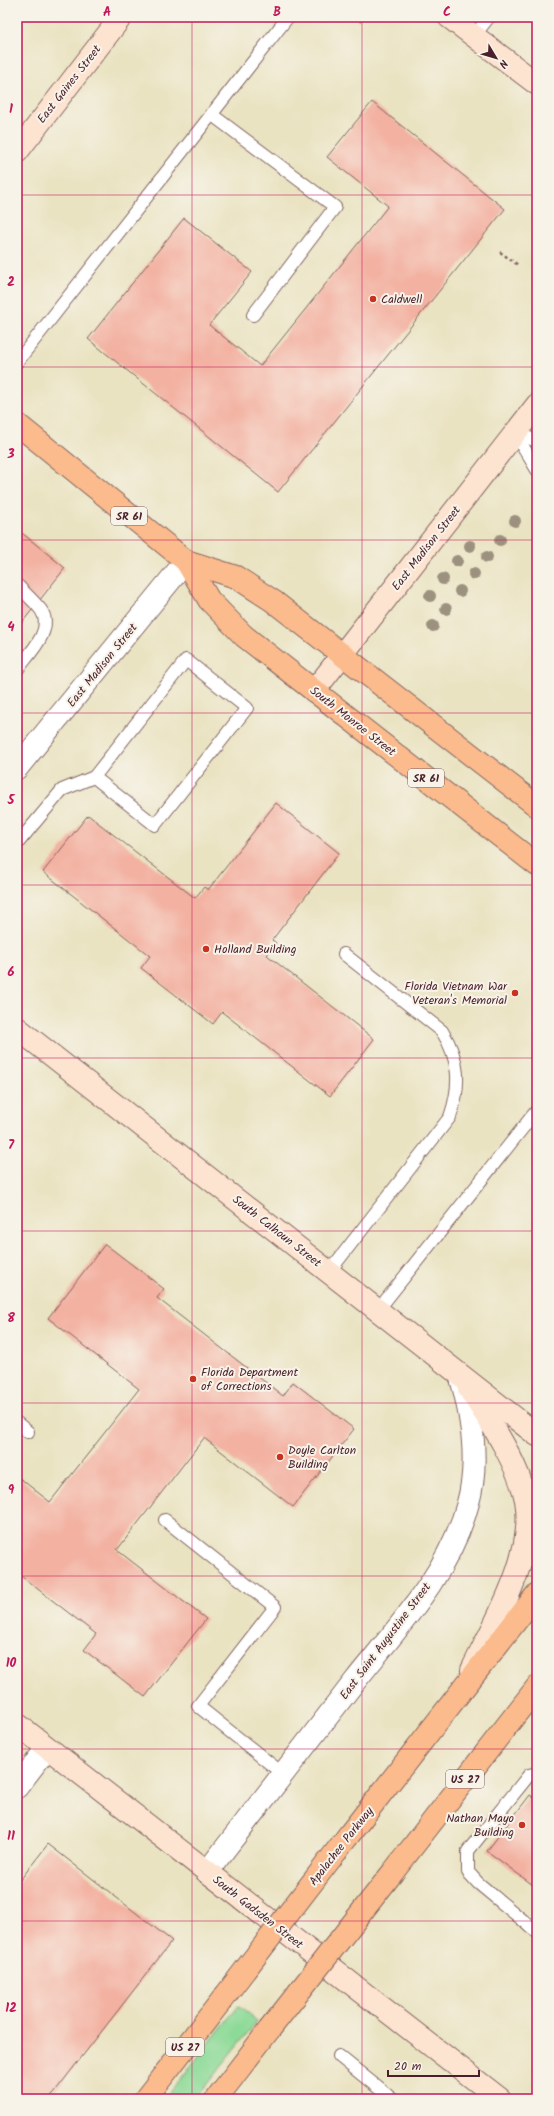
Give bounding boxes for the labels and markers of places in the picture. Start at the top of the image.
place label: Caldwell [381,290,422,309]
marker: Caldwell [368,294,378,304]
place label: Holland Building [214,940,297,959]
marker: Holland Building [201,944,211,954]
place label: Florida Vietnam War Veteran's Memorial [404,977,508,1010]
marker: Florida Vietnam War Veteran's Memorial [510,988,520,998]
place label: Florida Department of Corrections [201,1363,298,1396]
marker: Florida Department of Corrections [188,1374,198,1384]
place label: Doyle Carlton Building [288,1441,356,1474]
marker: Doyle Carlton Building [275,1452,285,1462]
place label: Nathan Mayo Building [446,1809,514,1842]
marker: Nathan Mayo Building [517,1820,527,1830]

